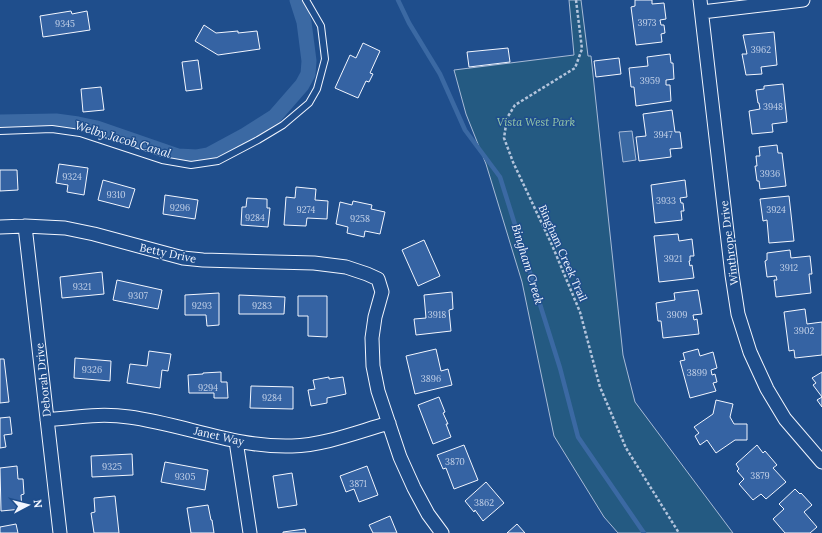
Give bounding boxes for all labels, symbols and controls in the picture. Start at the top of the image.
house number: 3973 [637,17,657,28]
house number: 9345 [55,18,75,29]
house number: 3962 [751,44,771,55]
house number: 3959 [640,75,660,86]
house number: 3948 [763,101,783,112]
park label: Vista West Park [497,115,576,129]
water label: Welby Jacob Canal [73,117,174,161]
house number: 3947 [653,129,673,140]
house number: 3936 [760,168,780,179]
house number: 9324 [62,171,82,182]
house number: 9310 [106,189,126,200]
house number: 3933 [656,195,676,206]
street label: Winthrope Drive [717,200,741,286]
house number: 9296 [170,202,190,213]
street label: Bingham Creek Trail [535,203,591,303]
house number: 9274 [297,204,316,215]
house number: 3924 [766,204,786,215]
house number: 9284 [245,212,265,223]
house number: 9258 [350,213,370,224]
water label: Bingham Creek [509,222,547,306]
street label: Betty Drive [138,240,198,266]
house number: 3921 [664,253,682,264]
house number: 3912 [780,262,798,273]
house number: 9321 [73,281,91,292]
house number: 9307 [128,290,148,301]
house number: 9293 [192,300,212,311]
house number: 9283 [252,300,272,311]
house number: 3918 [428,309,446,320]
house number: 3909 [666,309,688,320]
house number: 3902 [794,325,814,336]
street label: Deborah Drive [32,342,54,418]
house number: 9326 [82,364,102,375]
house number: 3899 [687,367,707,378]
house number: 3896 [421,373,441,384]
house number: 9294 [198,382,218,393]
house number: 9284 [262,392,282,403]
street label: Janet Way [191,423,246,449]
house number: 3870 [445,456,465,467]
house number: 9325 [102,461,122,472]
house number: 3879 [750,470,770,481]
house number: 9305 [175,471,195,482]
house number: 3871 [349,478,367,489]
north arrow [8,485,48,525]
house number: 3862 [474,497,494,508]
text: N [30,499,45,509]

